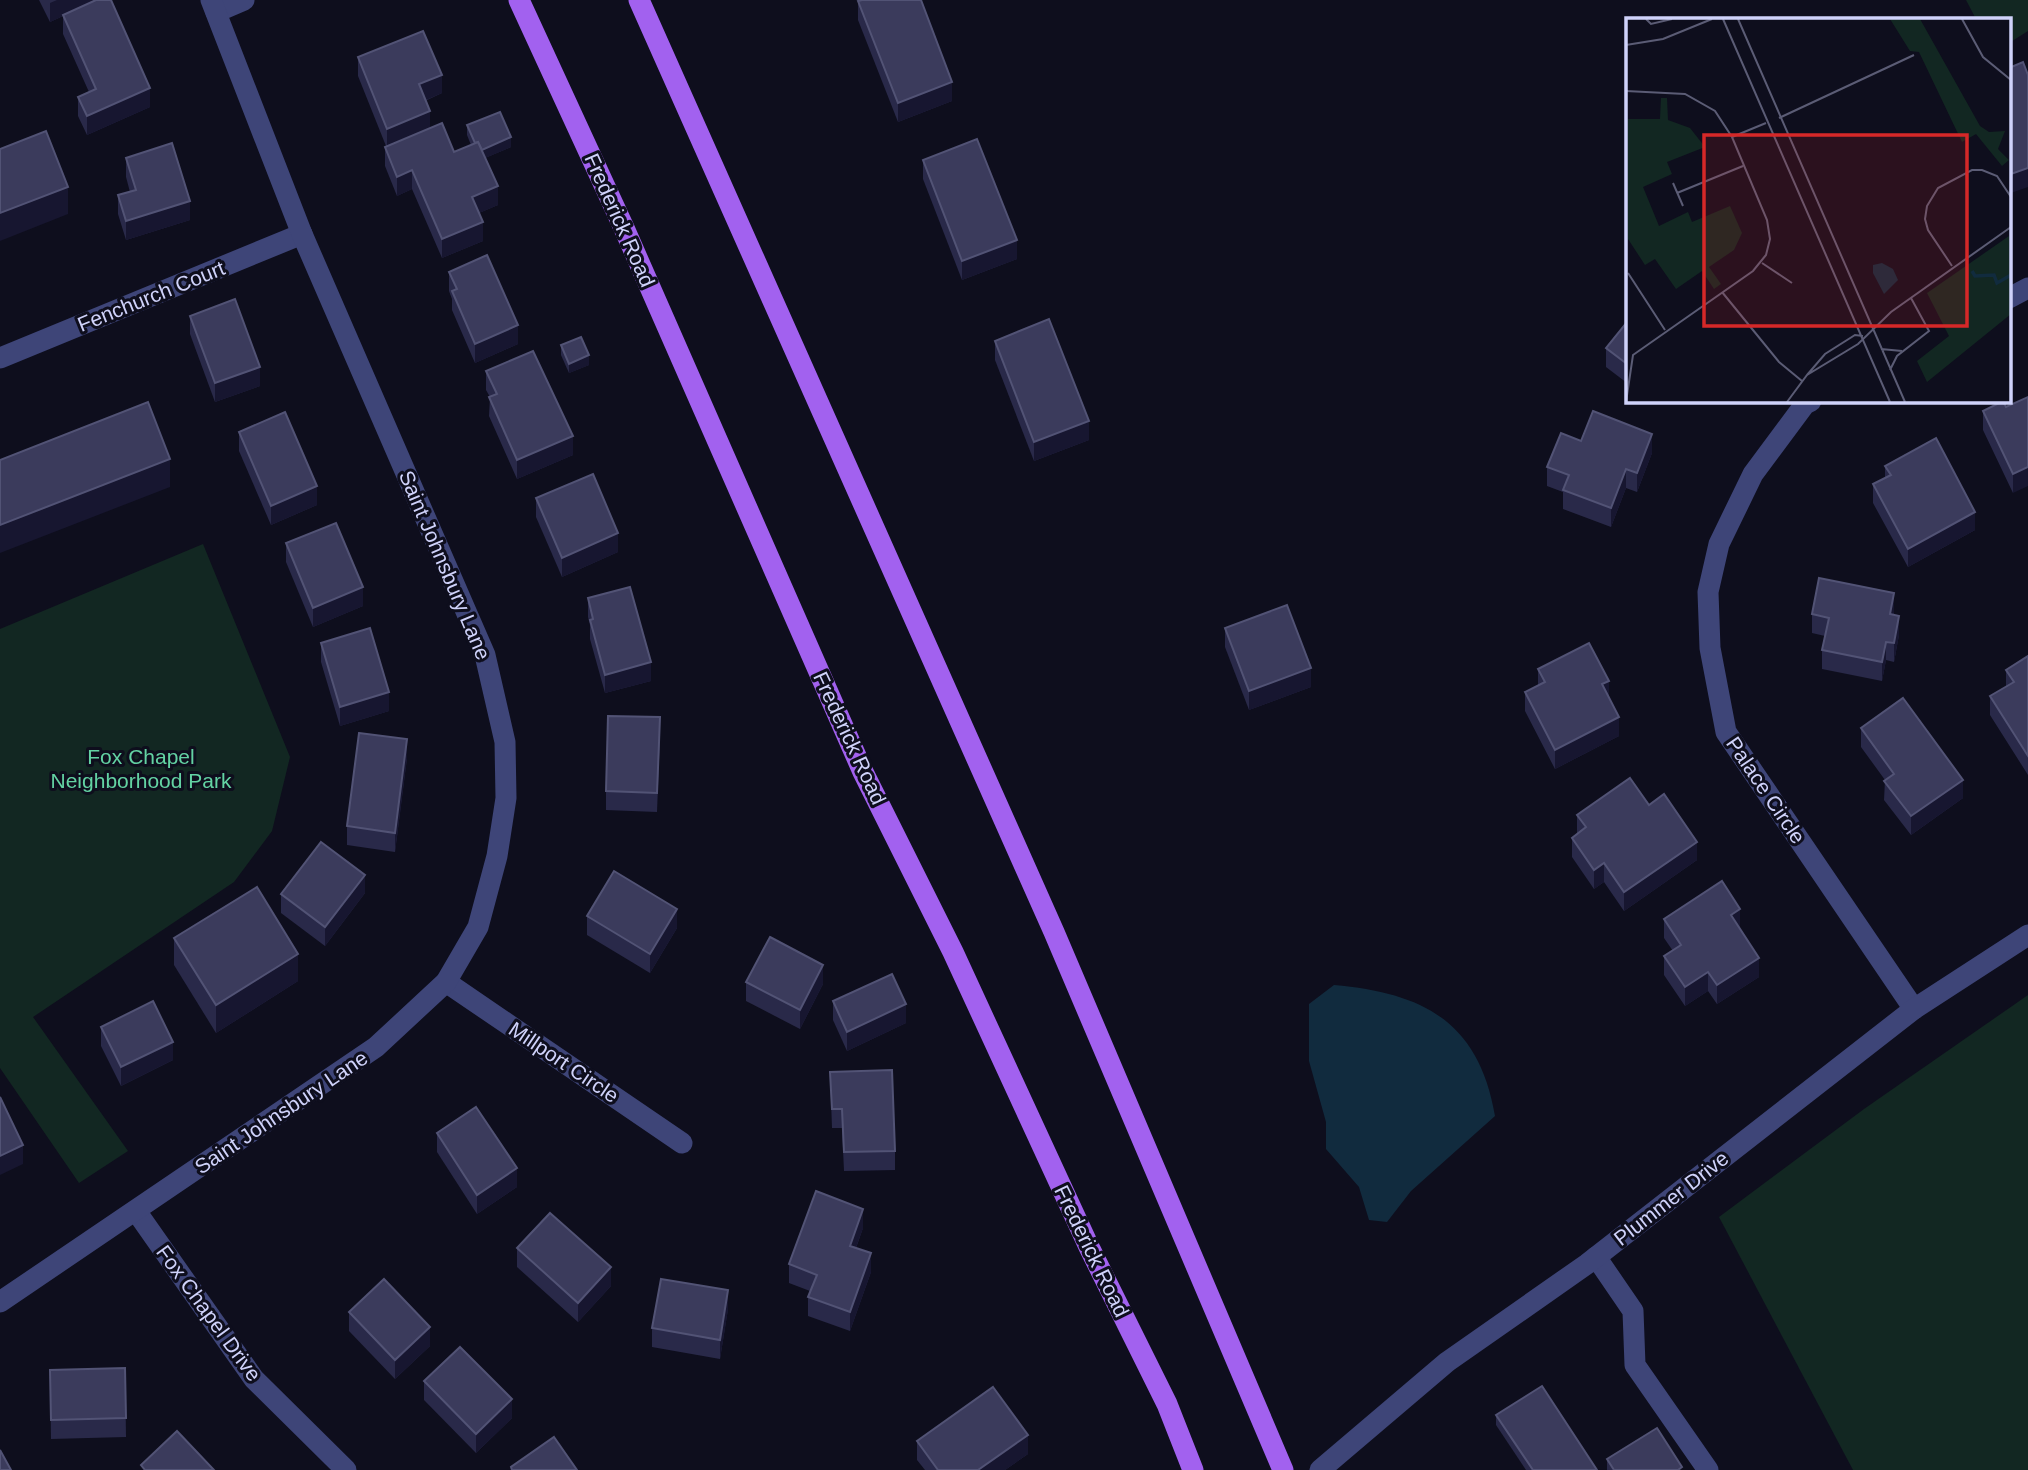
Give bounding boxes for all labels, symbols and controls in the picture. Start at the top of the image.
inset map [1626,18,2010,402]
street label: Frederick Road [580,150,660,290]
street label: Fenchurch Court [74,256,228,336]
street label: Saint Johnsbury Lane [395,467,495,663]
street label: Frederick Road [809,668,891,808]
street label: Palace Circle [1722,732,1810,848]
park label: Fox Chapel Neighborhood Park [51,745,232,792]
street label: Millport Circle [505,1017,623,1107]
street label: Saint Johnsbury Lane [190,1046,372,1178]
street label: Plummer Drive [1609,1146,1733,1250]
street label: Frederick Road [1050,1181,1134,1321]
street label: Fox Chapel Drive [152,1241,266,1385]

